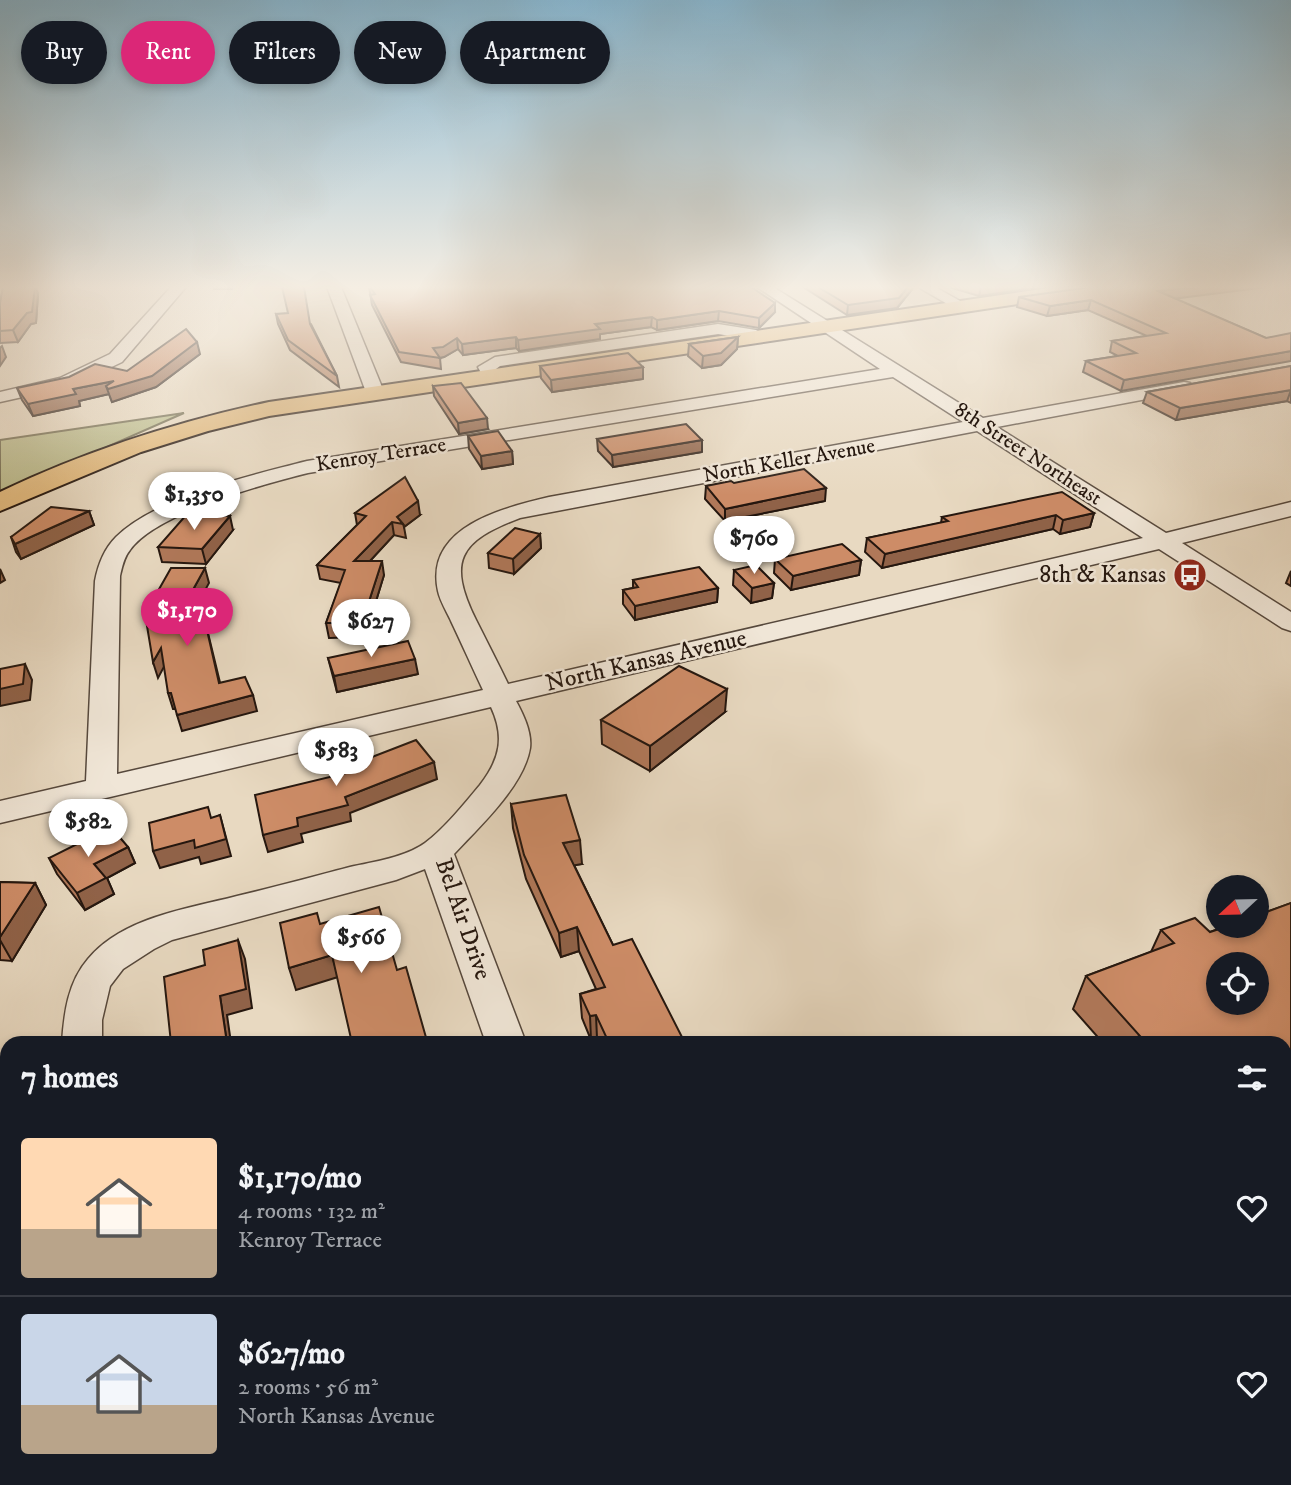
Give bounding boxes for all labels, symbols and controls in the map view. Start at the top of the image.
chip: Buy [21,21,107,84]
chip: Rent [121,21,215,84]
chip: Filters [229,21,340,84]
chip: New [354,21,446,84]
chip: Apartment [460,21,610,84]
street label: 8th Street Northeast [949,397,1107,512]
street label: Kenroy Terrace [314,432,448,478]
street label: North Keller Avenue [701,433,877,489]
pin: $1,350 [137,472,251,532]
text: $1,350 [164,480,224,509]
pin: $760 [713,516,795,576]
text: $760 [730,524,778,553]
bus stop icon: 8th & Kansas [1171,556,1209,594]
place label: 8th & Kansas [1039,560,1166,590]
pin: $1,170 [130,588,244,648]
text: $1,170 [157,596,217,625]
pin: $627 [330,600,412,659]
text: $627 [347,607,395,636]
street label: North Kansas Avenue [543,623,749,699]
pin: $583 [295,728,377,788]
text: $583 [314,736,358,765]
pin: $582 [47,800,129,859]
text: $582 [65,807,111,836]
street label: Bel Air Drive [428,854,498,984]
north arrow [1206,875,1269,938]
map controls [1206,875,1269,1015]
pin: $566 [320,916,402,975]
text: $566 [337,923,385,952]
button: locate [1206,952,1269,1015]
icon: filters [1233,1059,1271,1097]
text: 7 homes [21,1060,118,1097]
text: $1,170/mo [238,1160,362,1197]
icon: home [77,1166,161,1250]
icon: heart [1233,1189,1271,1227]
text: 4 rooms · 132 m² [238,1197,385,1226]
text: Kenroy Terrace [238,1226,382,1255]
text: $627/mo [238,1336,345,1373]
icon: home [77,1342,161,1426]
icon: heart [1233,1365,1271,1403]
text: 2 rooms · 56 m² [238,1373,378,1402]
text: North Kansas Avenue [238,1402,435,1431]

